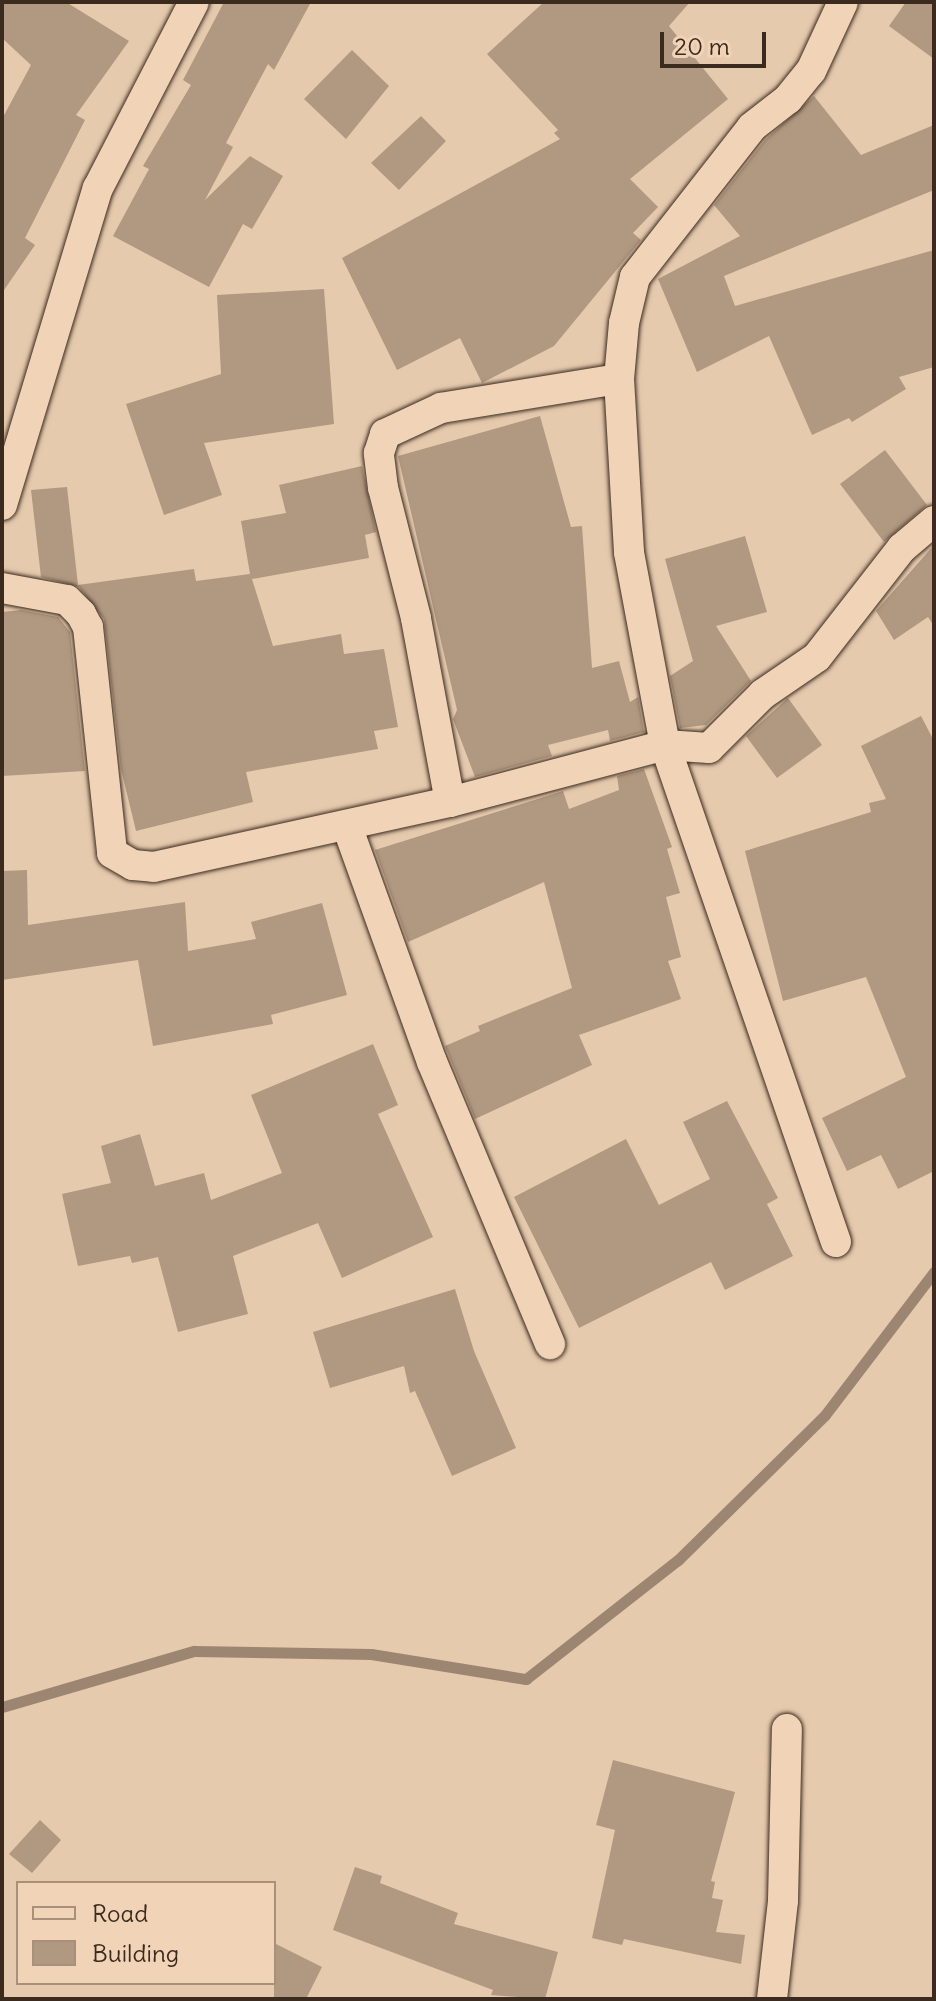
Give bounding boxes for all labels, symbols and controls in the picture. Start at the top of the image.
scale bar [664,16,770,66]
text: 20 m [674,31,730,61]
legend [16,1881,276,1985]
text: Road [92,1898,148,1928]
text: Building [92,1938,179,1968]

